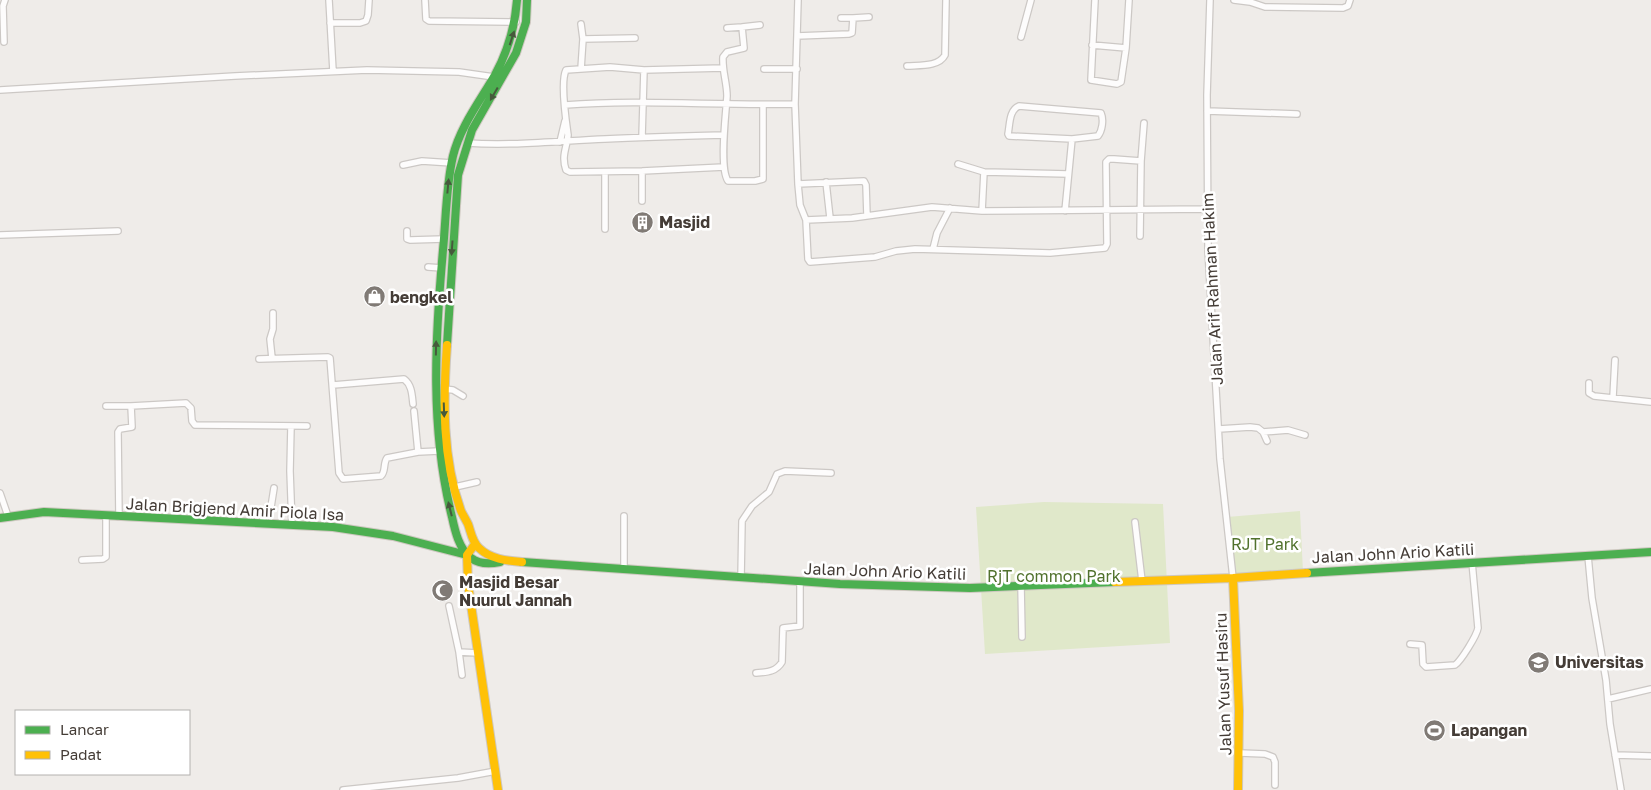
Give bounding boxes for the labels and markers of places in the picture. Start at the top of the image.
building icon: Masjid [631,210,655,234]
place label: Masjid [659,212,710,232]
shop icon: bengkel [362,285,386,309]
place label: bengkel [390,287,453,307]
place label: Masjid Besar Nuurul Jannah [459,572,572,610]
mosque icon: Masjid Besar Nuurul Jannah [431,579,455,603]
school or university icon: Universitas [1527,650,1551,674]
place label: Universitas [1555,652,1644,672]
sports icon: Lapangan [1423,718,1447,742]
place label: Lapangan [1451,720,1527,740]

